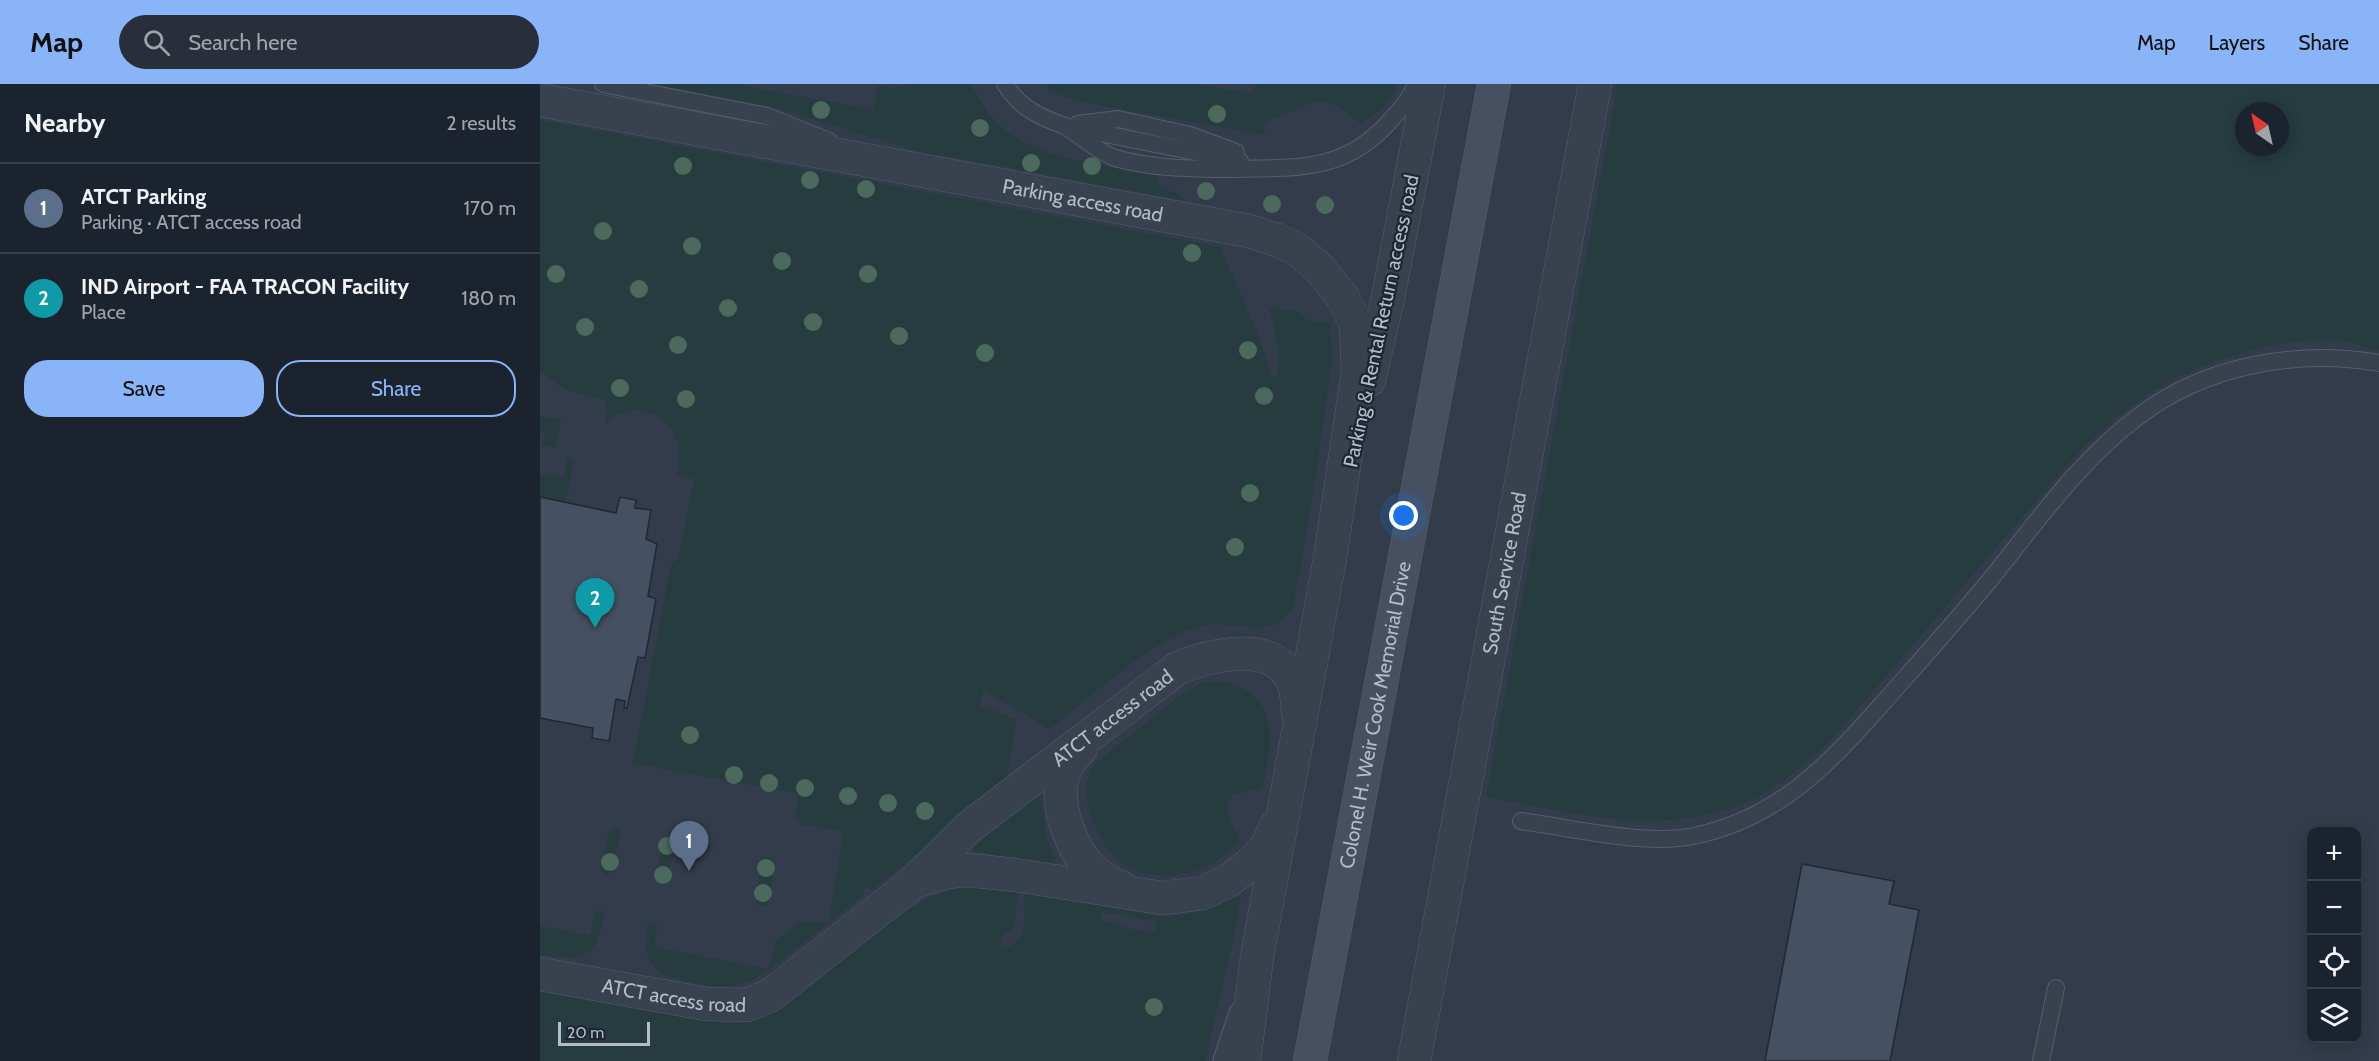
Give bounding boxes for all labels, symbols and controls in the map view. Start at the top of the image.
search box [119,15,539,69]
text: Map [30,25,83,59]
icon: search [140,26,173,59]
text: Search here [188,29,297,56]
text: Map [2137,30,2176,55]
text: Layers [2209,30,2265,55]
text: Share [2298,30,2349,55]
north arrow [2235,102,2289,156]
text: Nearby [24,107,105,139]
text: 2 results [446,111,516,135]
street label: Parking & Rental Return access road [1338,172,1424,470]
street label: Parking access road [1001,174,1165,227]
text: ATCT Parking [81,183,206,210]
text: 1 [40,196,47,220]
text: 170 m [464,196,516,220]
text: Parking · ATCT access road [81,210,302,234]
text: IND Airport - FAA TRACON Facility [81,273,409,300]
text: 2 [38,286,49,310]
text: 180 m [461,286,516,310]
text: Place [81,300,126,324]
button: Save [24,360,264,417]
button: Share [276,360,516,417]
street label: South Service Road [1478,490,1531,656]
your location [1389,501,1418,530]
street label: Colonel H. Weir Cook Memorial Drive [1334,559,1416,871]
pin: 2 [576,578,614,628]
street label: ATCT access road [1047,664,1178,772]
pin: 1 [670,822,708,871]
map controls [2307,827,2361,1043]
button: + [2307,827,2361,881]
button: − [2307,881,2361,935]
button: locate [2307,935,2361,989]
street label: ATCT access road [600,973,746,1017]
button: layers [2307,989,2361,1043]
scale bar [558,1019,650,1046]
text: 20 m [567,1023,604,1042]

